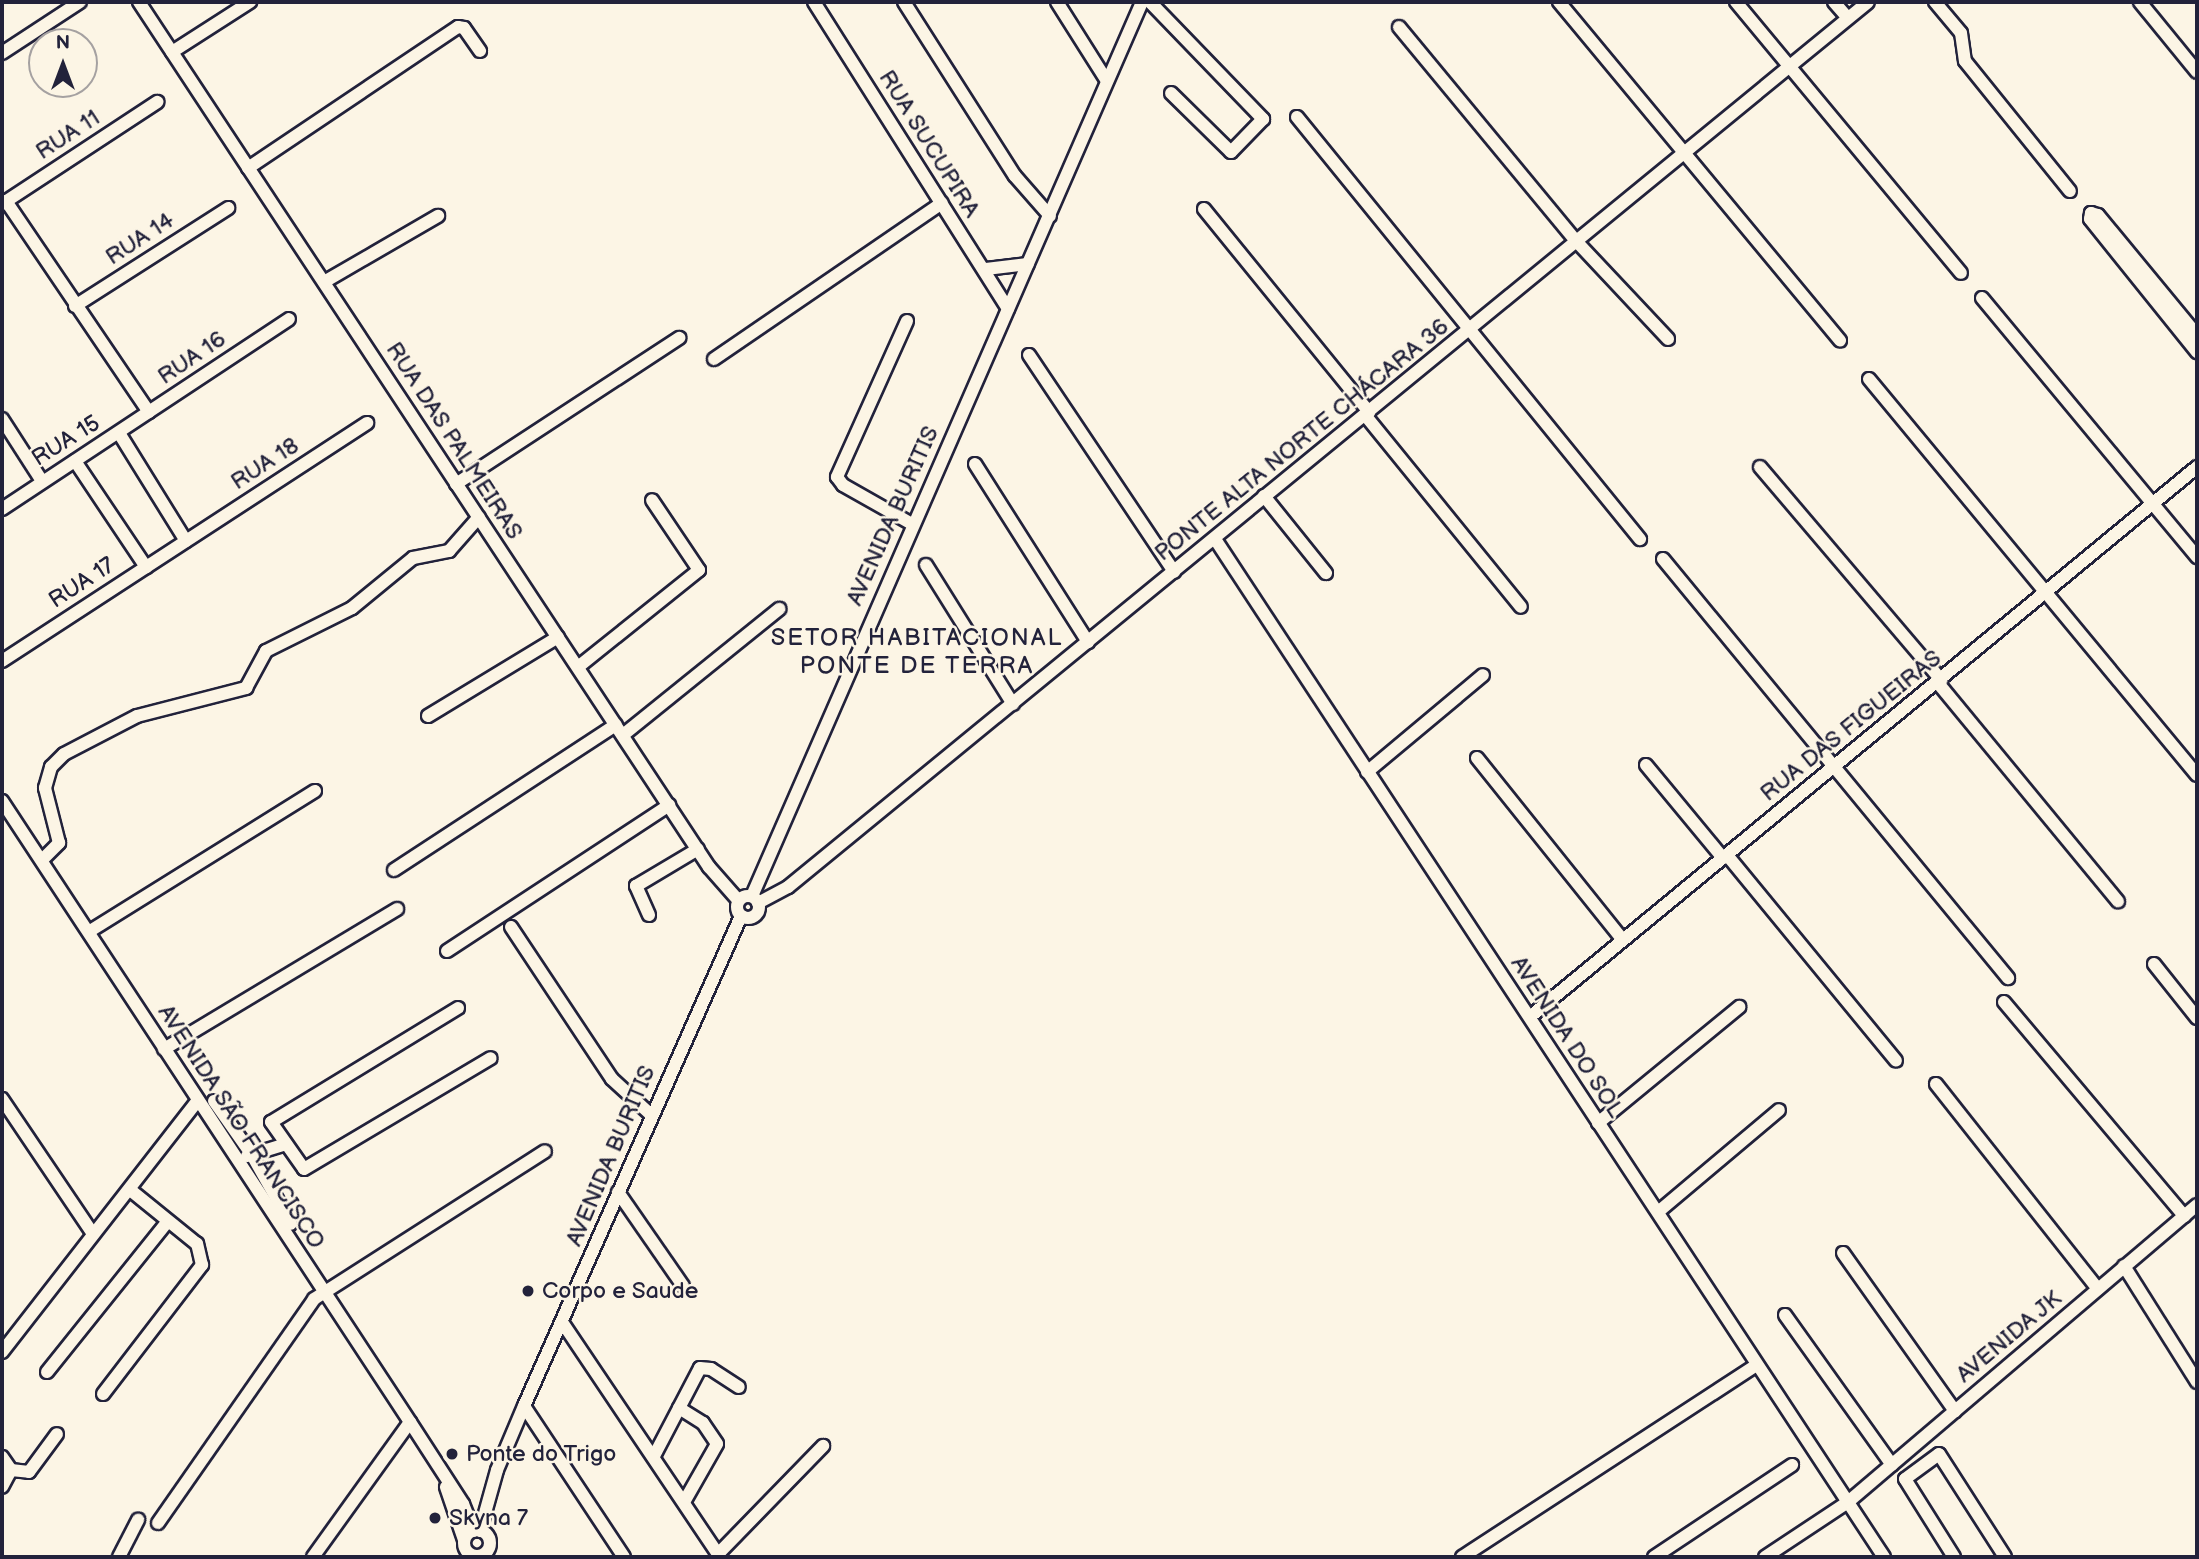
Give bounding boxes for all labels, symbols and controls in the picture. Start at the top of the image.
north arrow [28,28,98,98]
text: N [56,32,70,55]
street label: RUA SUCUPIRA [873,65,985,223]
street label: RUA 11 [31,104,105,166]
street label: RUA 14 [101,207,179,271]
street label: PONTE ALTA NORTE CHÁCARA 36 [1150,313,1454,567]
street label: RUA 16 [153,325,231,391]
street label: RUA DAS PALMEIRAS [380,337,528,545]
street label: RUA 15 [27,409,105,473]
street label: AVENIDA BURITIS [841,422,945,610]
street label: RUA 18 [226,432,304,496]
street label: RUA 17 [44,552,120,614]
district label: SETOR HABITACIONAL PONTE DE TERRA [773,624,1061,680]
street label: RUA DAS FIGUEIRAS [1755,645,1947,807]
street label: AVENIDA DO SOL [1504,951,1630,1123]
street label: AVENIDA SÃO FRANCISCO [152,1000,330,1254]
street label: AVENIDA BURITIS [561,1062,661,1250]
place label: Corpo e Saude [542,1277,699,1305]
marker: Corpo e Saude [520,1283,536,1299]
street label: AVENIDA JK [1951,1285,2067,1389]
place label: Ponte do Trigo [466,1440,617,1468]
marker: Ponte do Trigo [444,1446,460,1462]
place label: Skyna 7 [449,1504,529,1532]
marker: Skyna 7 [427,1510,443,1526]

